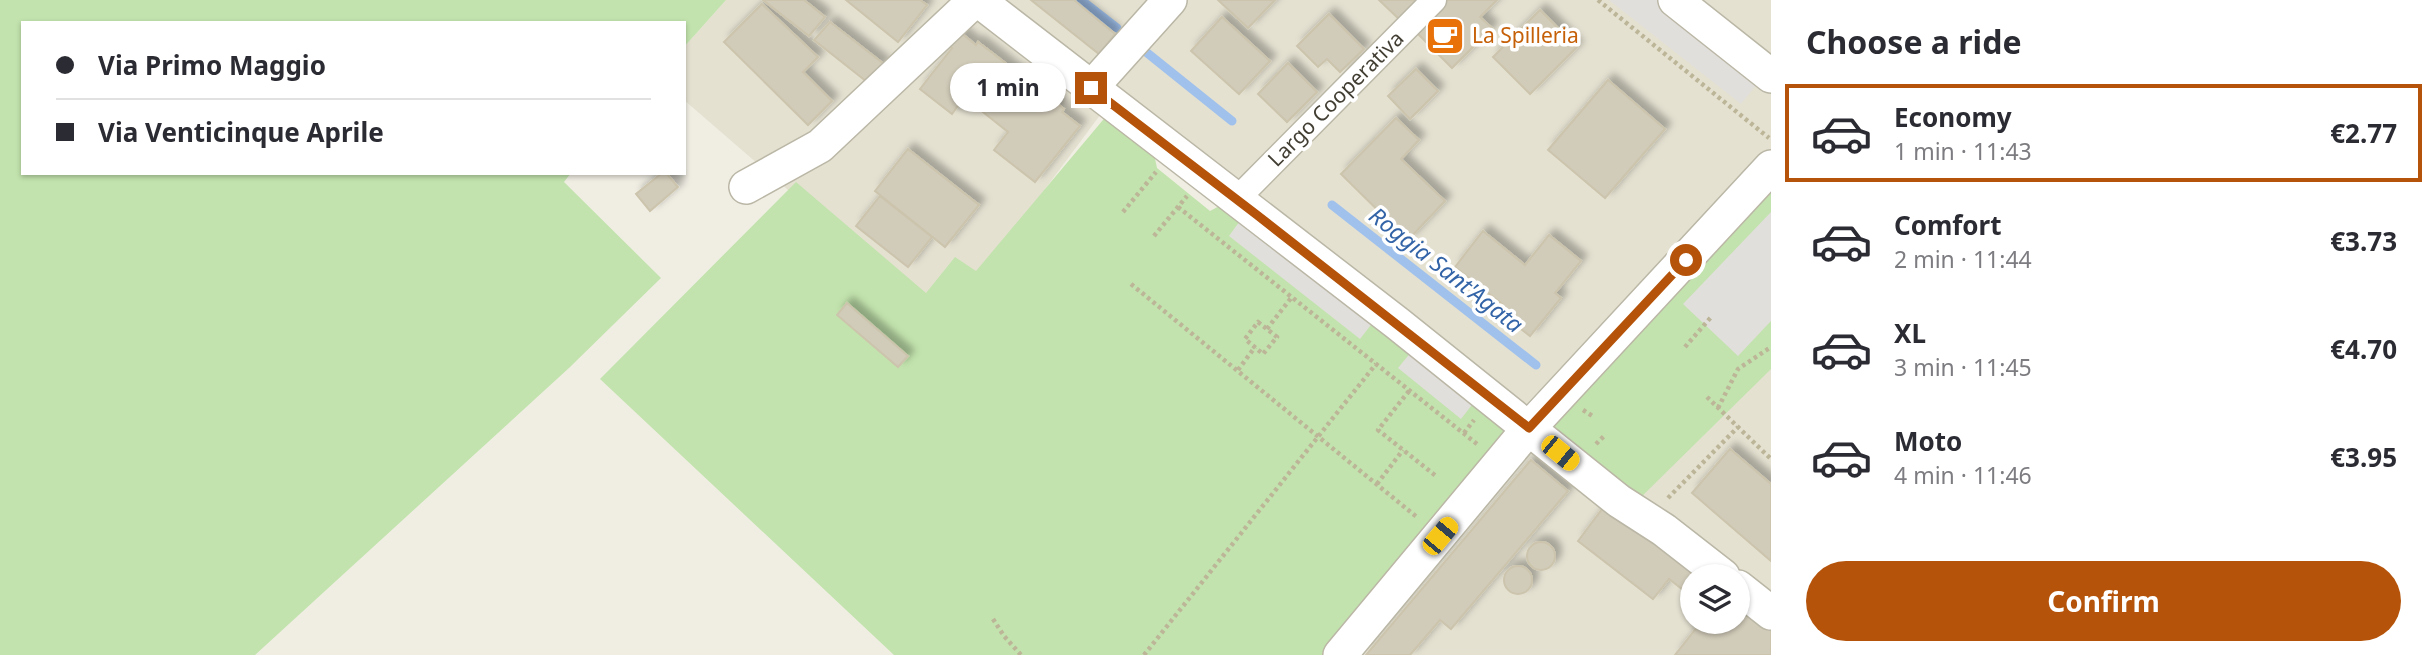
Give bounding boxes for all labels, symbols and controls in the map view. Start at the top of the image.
cafe icon: La Spilleria [1424,15,1466,57]
text: Choose a ride [1806,20,2022,63]
place label: La Spilleria [1472,21,1579,49]
street label: Largo Cooperativa [1261,24,1409,172]
text: Via Primo Maggio [98,47,326,83]
callout: 1 min [951,64,1066,112]
text: 1 min [976,71,1040,103]
route end [1075,72,1107,104]
text: Economy [1894,99,2012,135]
icon: car [1810,102,1873,165]
text: Via Venticinque Aprile [98,114,384,150]
text: €2.77 [2330,115,2397,151]
text: 1 min · 11:43 [1894,135,2032,167]
water label: Roggia Sant'Agata [1363,199,1530,339]
text: Comfort [1894,207,2002,243]
icon: car [1810,210,1873,273]
text: €3.73 [2330,223,2397,259]
text: 2 min · 11:44 [1894,243,2032,275]
route start [1670,244,1702,276]
text: XL [1894,315,1926,351]
icon: car [1810,318,1873,381]
text: €4.70 [2330,331,2397,367]
text: 3 min · 11:45 [1894,351,2032,383]
text: Moto [1894,423,1962,459]
icon: car [1810,426,1873,489]
car [1538,432,1583,474]
text: €3.95 [2330,439,2397,475]
text: 4 min · 11:46 [1894,459,2032,491]
car [1419,513,1462,559]
button: Confirm [1806,561,2401,641]
map controls [1680,564,1750,634]
button: layers [1680,564,1750,634]

